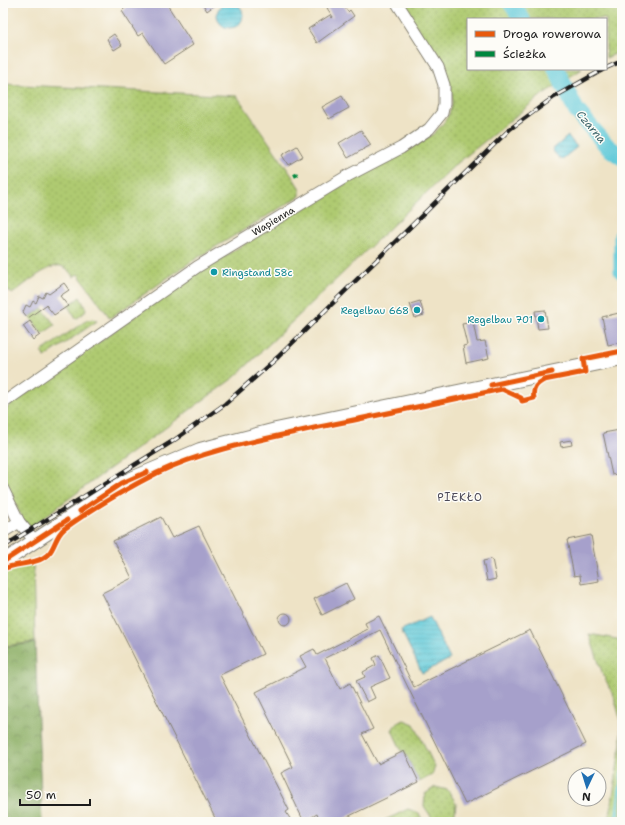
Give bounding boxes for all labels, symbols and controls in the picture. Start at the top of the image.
legend [467,18,607,70]
text: Droga rowerowa [503,26,602,42]
text: Ścieżka [503,46,546,62]
water label: Czarna [573,108,609,147]
street label: Wapienna [249,203,297,239]
place label: Ringstand 58c [222,266,293,279]
marker: Ringstand 58c [209,267,219,277]
place label: Regelbau 668 [341,304,409,317]
marker: Regelbau 668 [412,305,422,315]
place label: Regelbau 701 [467,313,533,326]
marker: Regelbau 701 [536,314,546,324]
district label: PIEKŁO [437,490,483,505]
north arrow [567,767,607,807]
scale bar [20,781,90,807]
text: 50 m [26,787,56,803]
text: N [581,789,591,804]

